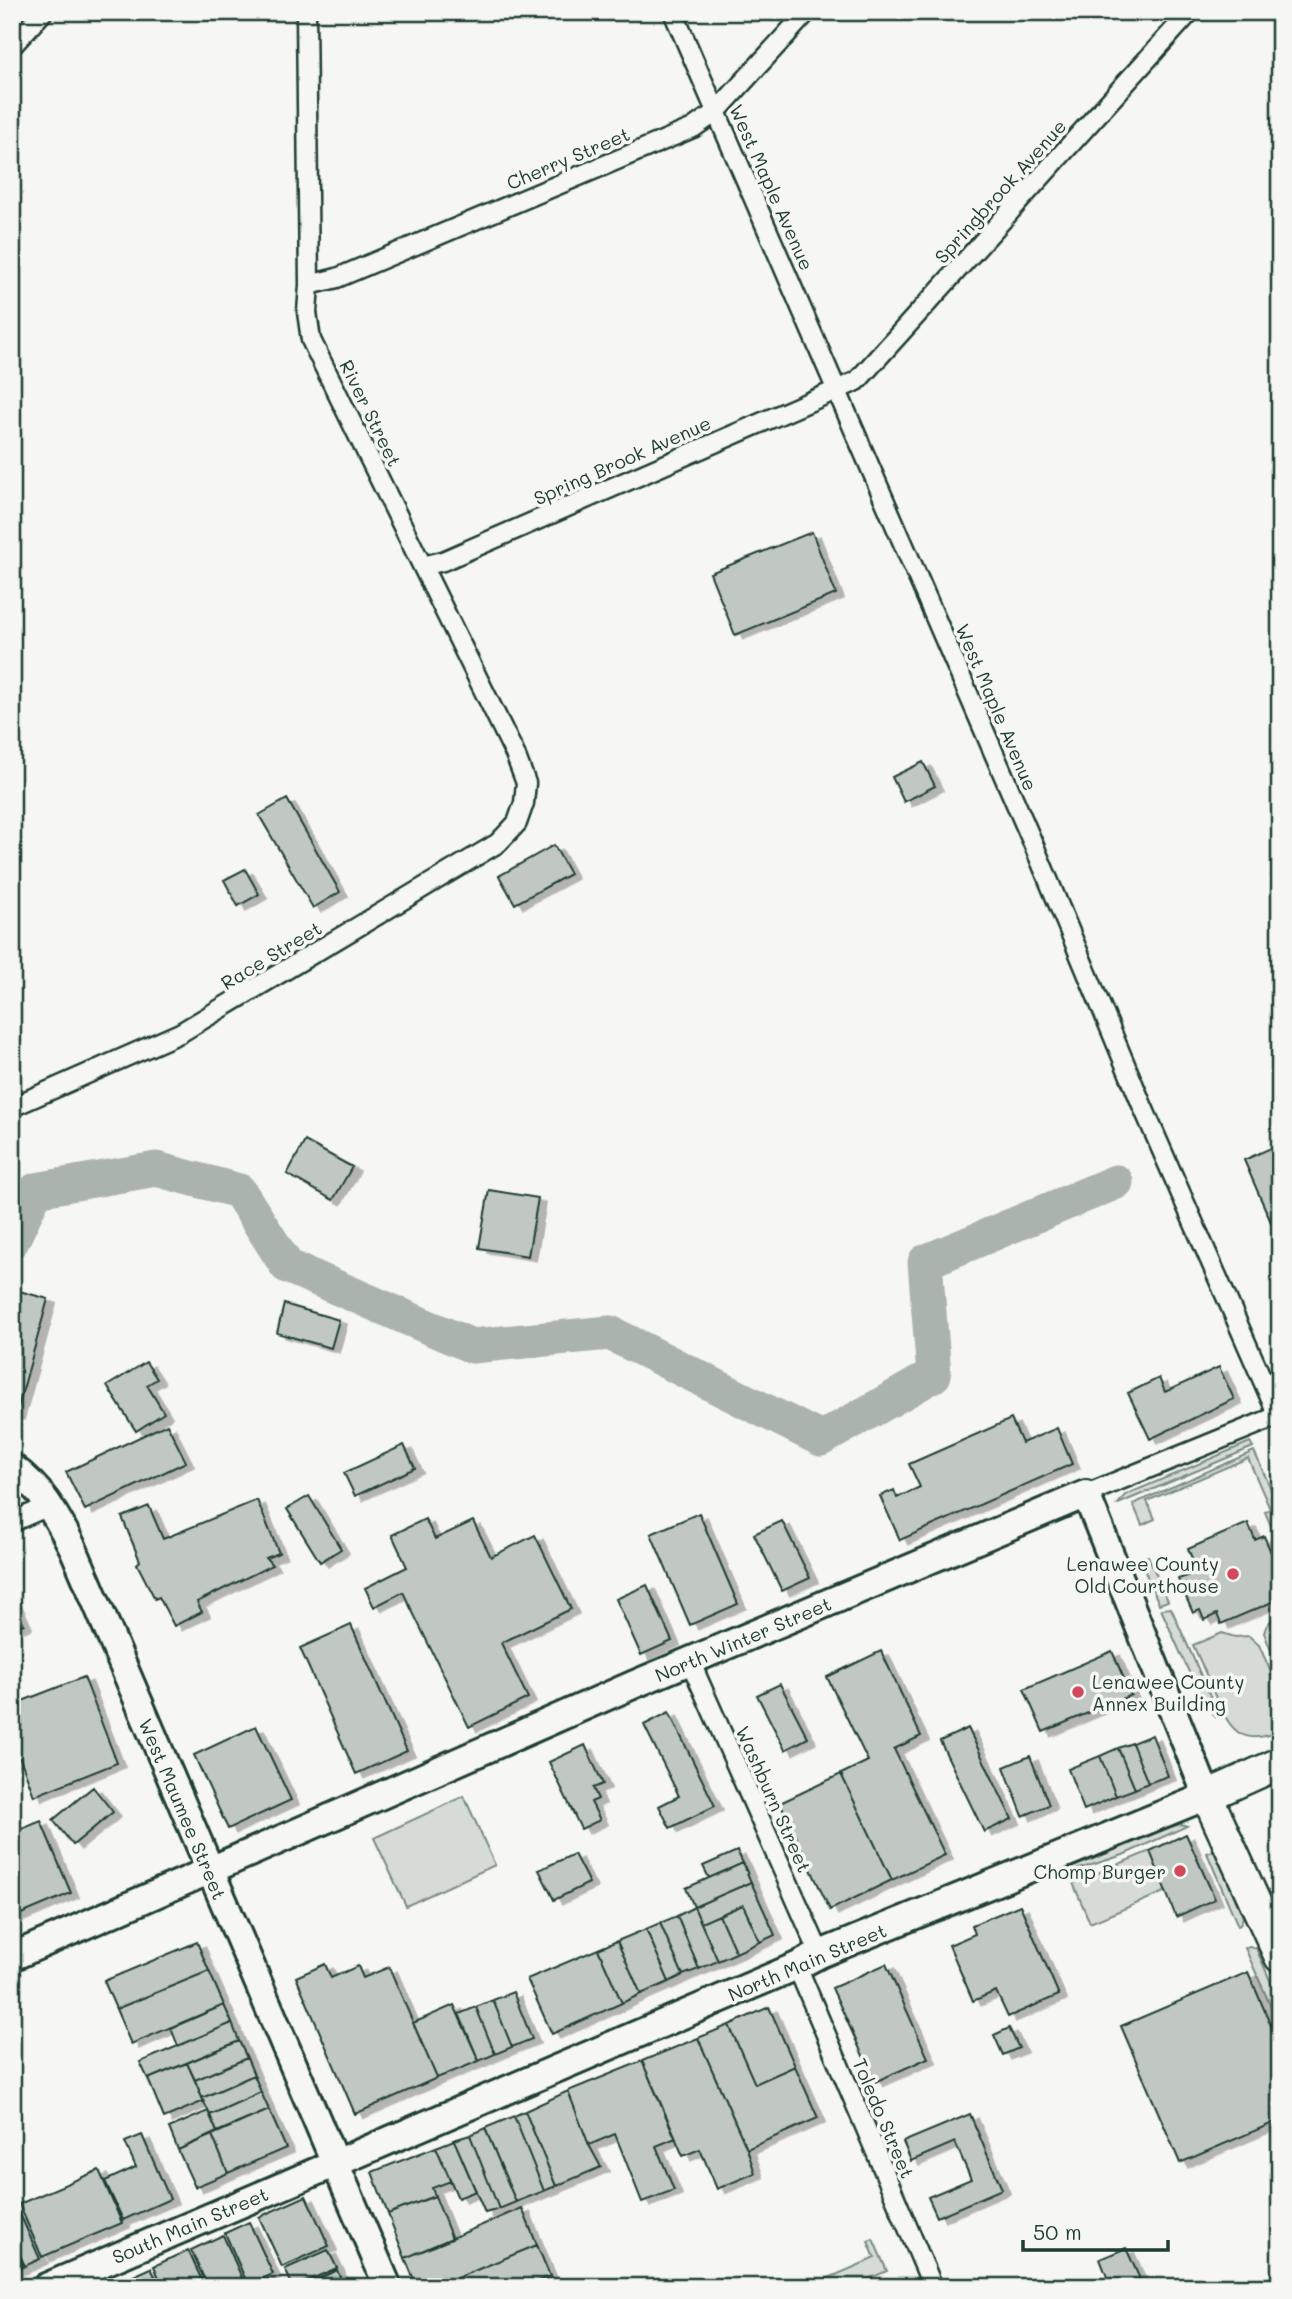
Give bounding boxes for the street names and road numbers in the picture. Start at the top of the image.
street label: West Maple Avenue [724,100,820,274]
street label: Springbrook Avenue [929,114,1071,268]
street label: Cherry Street [503,121,633,195]
street label: River Street [334,355,408,471]
street label: Spring Brook Avenue [530,410,714,510]
street label: West Maple Avenue [950,620,1044,794]
street label: Race Street [216,915,326,995]
street label: North Winter Street [651,1591,835,1687]
street label: West Maumee Street [133,1714,233,1904]
street label: Washburn Street [731,1722,817,1876]
street label: North Main Street [724,1917,890,2007]
street label: Toledo Street [847,2054,921,2182]
street label: South Main Street [108,2181,272,2269]

